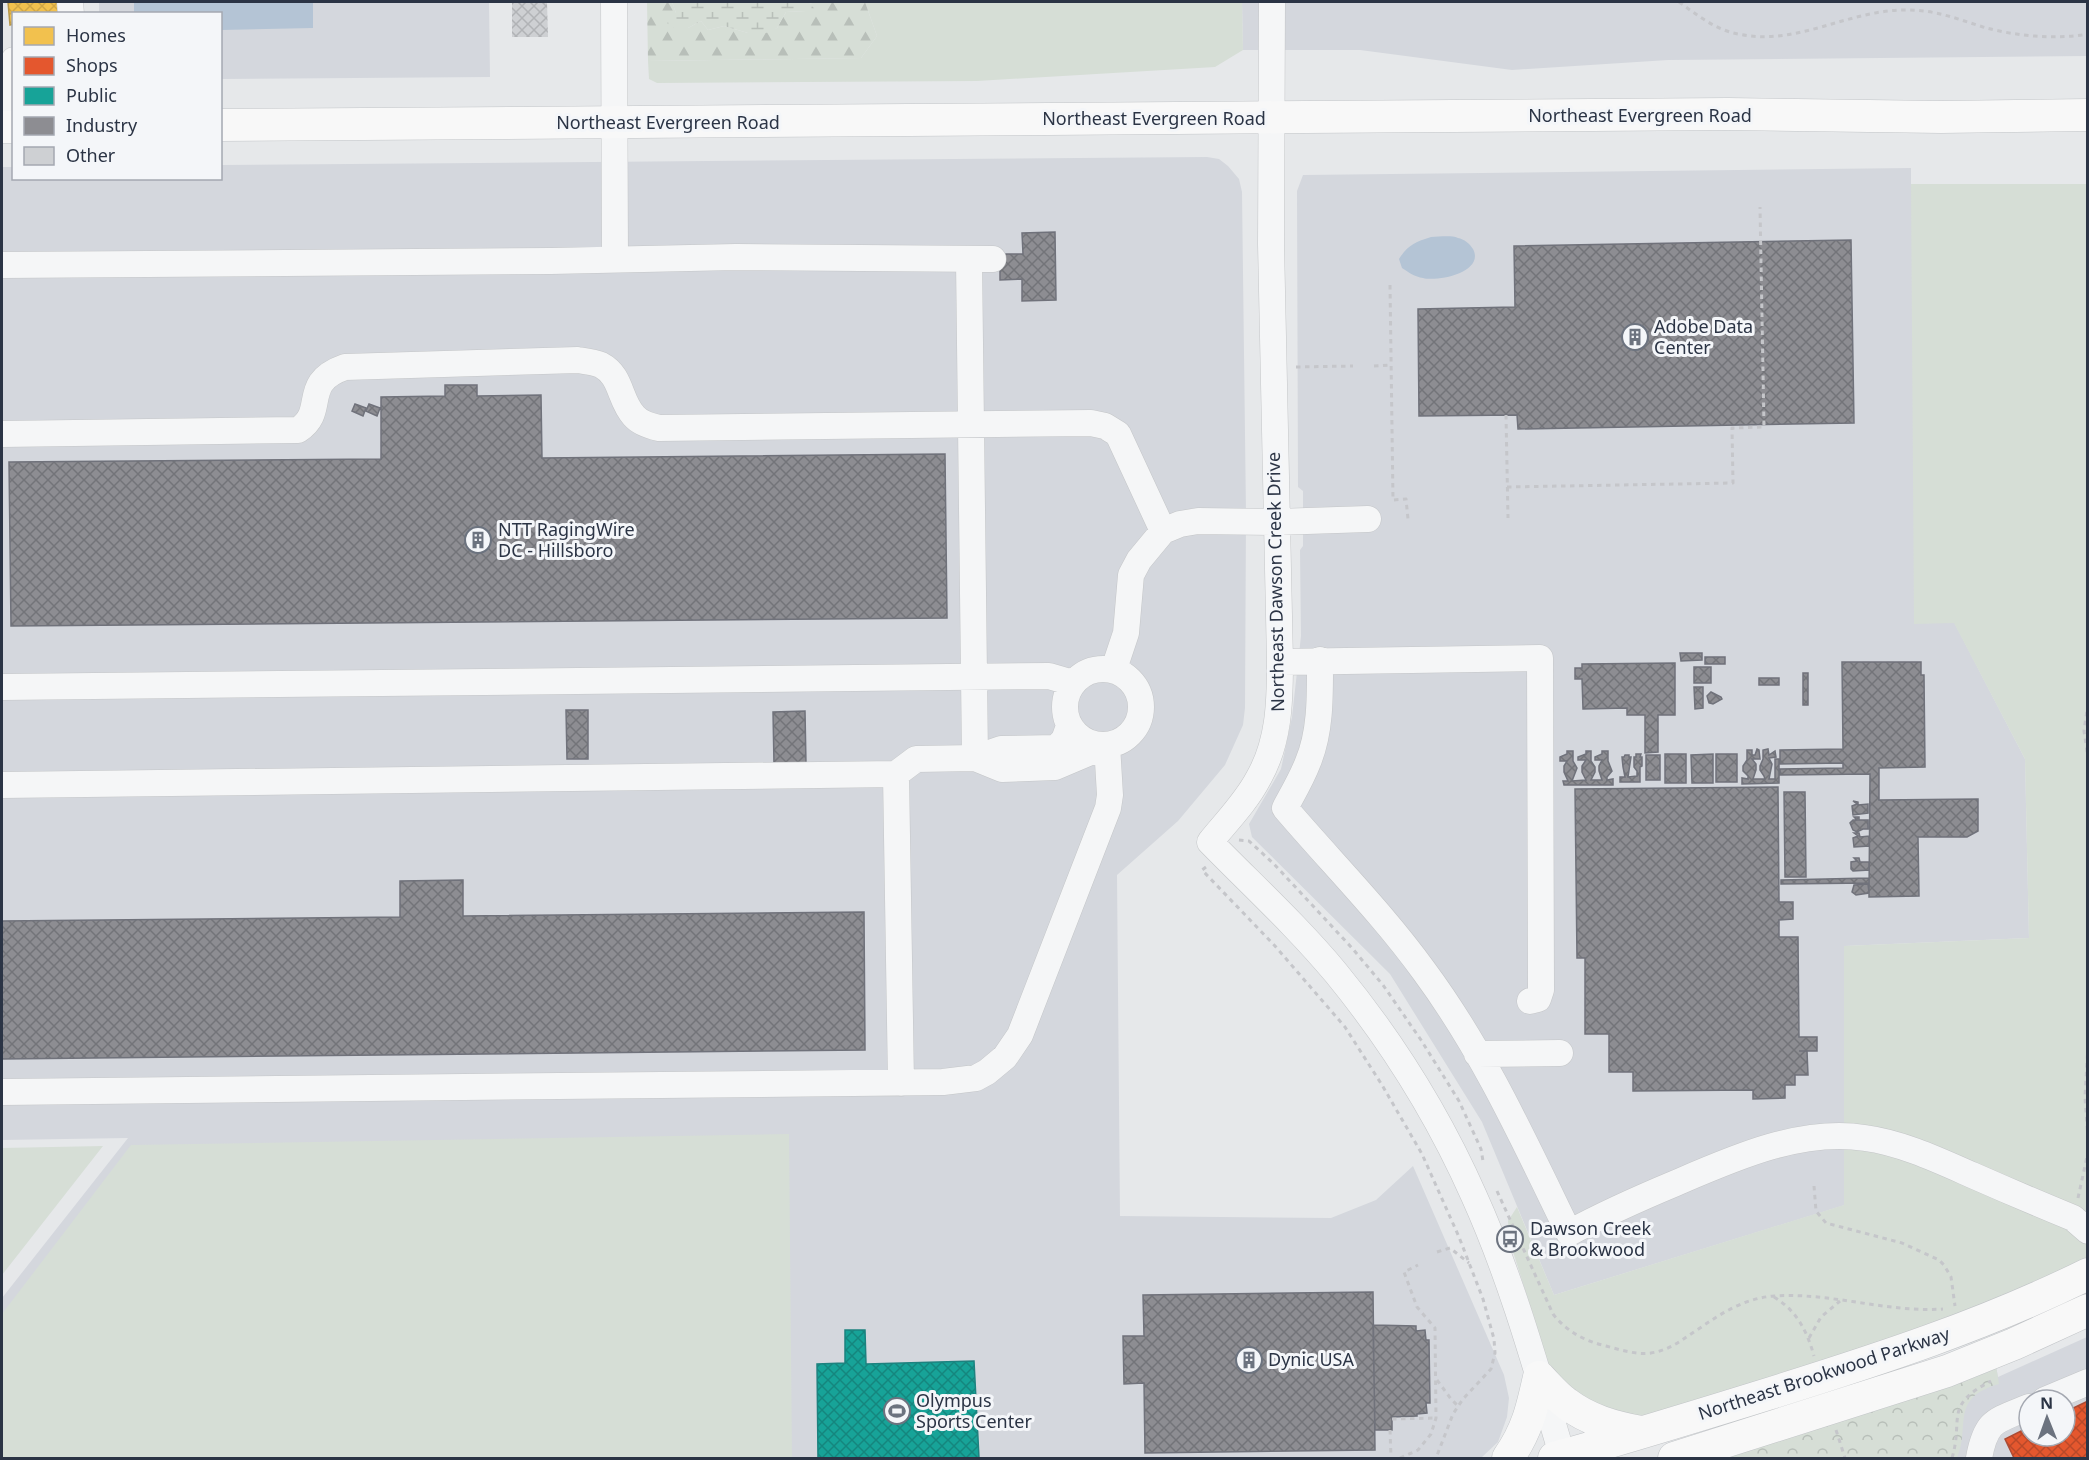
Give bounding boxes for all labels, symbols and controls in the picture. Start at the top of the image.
legend [12,12,222,180]
text: Homes [66,23,126,47]
text: Shops [66,53,118,77]
text: Public [66,83,117,107]
street label: Northeast Evergreen Road [1528,103,1752,127]
street label: Northeast Evergreen Road [1042,106,1266,130]
street label: Northeast Evergreen Road [556,110,780,134]
text: Industry [66,113,138,137]
text: Other [66,143,116,167]
place label: Adobe Data Center [1654,314,1753,359]
building icon: Adobe Data Center [1620,322,1650,352]
street label: Northeast Dawson Creek Drive [1261,452,1289,712]
place label: NTT RagingWire DC - Hillsboro [498,517,635,562]
building icon: NTT RagingWire DC - Hillsboro [463,525,493,555]
place label: Dawson Creek & Brookwood [1530,1216,1651,1261]
bus stop icon: Dawson Creek & Brookwood [1495,1224,1525,1254]
street label: Northeast Brookwood Parkway [1695,1321,1953,1425]
building icon: Dynic USA [1234,1345,1264,1375]
place label: Dynic USA [1268,1347,1354,1371]
place label: Olympus Sports Center [916,1388,1032,1433]
north arrow [2017,1388,2077,1448]
text: N [2040,1392,2053,1414]
sports icon: Olympus Sports Center [882,1396,912,1426]

